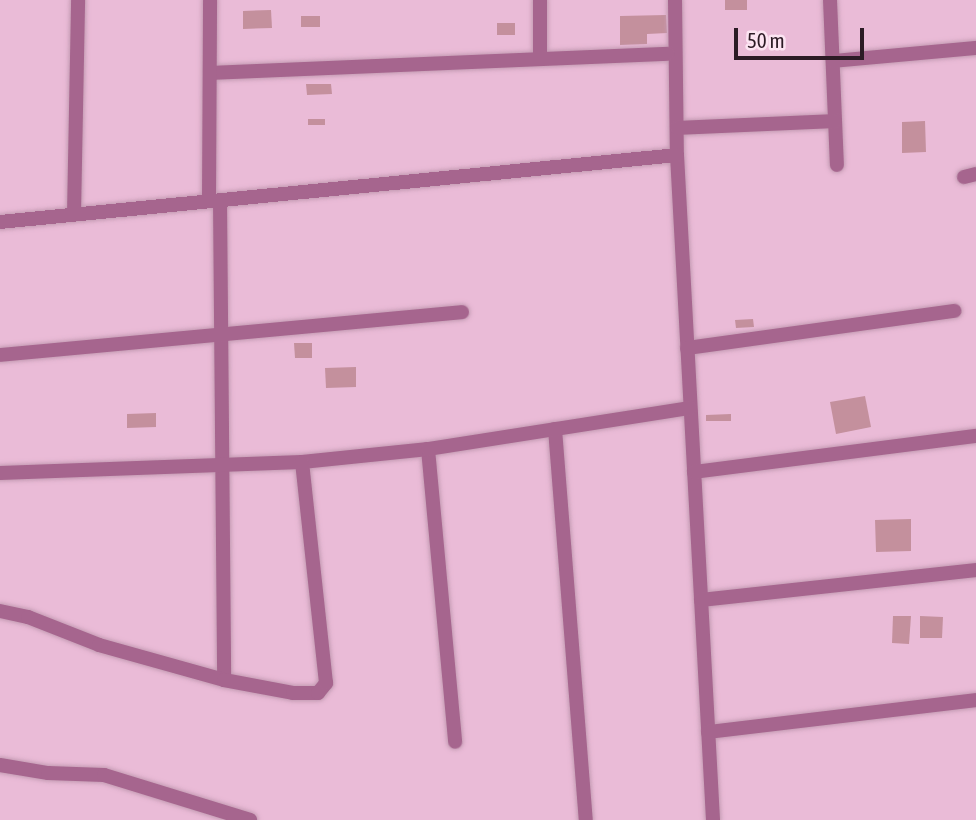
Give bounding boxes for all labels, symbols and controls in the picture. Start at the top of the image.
scale bar [738,14,867,58]
text: 50 m [747,28,785,52]

